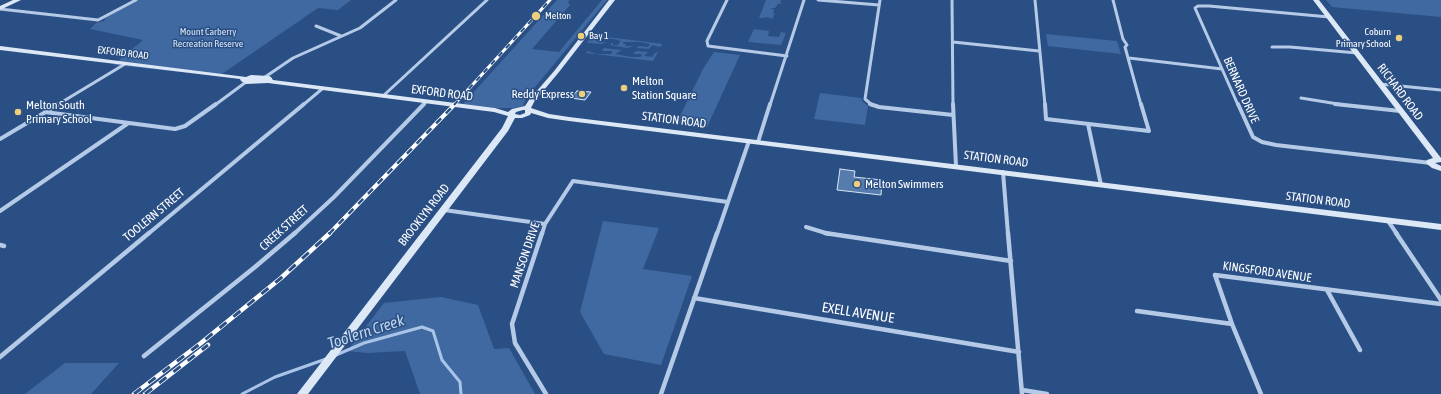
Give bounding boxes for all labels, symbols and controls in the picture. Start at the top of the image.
marker: Melton [530,10,542,22]
place label: Melton [545,10,571,22]
park label: Mount Carberry Recreation Reserve [173,26,243,50]
place label: Coburn Primary School [1336,26,1391,50]
place label: Bay 1 [589,30,609,42]
marker: Bay 1 [576,31,586,41]
marker: Coburn Primary School [1394,33,1404,43]
street label: EXFORD ROAD [97,44,149,62]
street label: BERNARD DRIVE [1220,55,1262,125]
street label: RICHARD ROAD [1374,61,1426,123]
place label: Melton Station Square [632,74,696,102]
street label: EXFORD ROAD [410,82,474,104]
marker: Melton Station Square [619,83,629,93]
place label: Reddy Express [512,87,574,101]
marker: Reddy Express [577,89,587,99]
place label: Melton South Primary School [26,98,92,126]
marker: Melton South Primary School [13,107,23,117]
street label: STATION ROAD [641,109,707,131]
street label: STATION ROAD [963,148,1029,170]
place label: Melton Swimmers [865,177,943,191]
marker: Melton Swimmers [852,179,862,189]
street label: BROOKLYN ROAD [395,181,453,249]
street label: TOOLERN STREET [121,185,187,245]
street label: STATION ROAD [1285,189,1351,211]
street label: CREEK STREET [257,202,311,254]
street label: MANSON DRIVE [507,220,543,290]
street label: KINGSFORD AVENUE [1222,259,1312,285]
street label: EXELL AVENUE [821,299,895,327]
water label: Toolern Creek [325,311,407,353]

